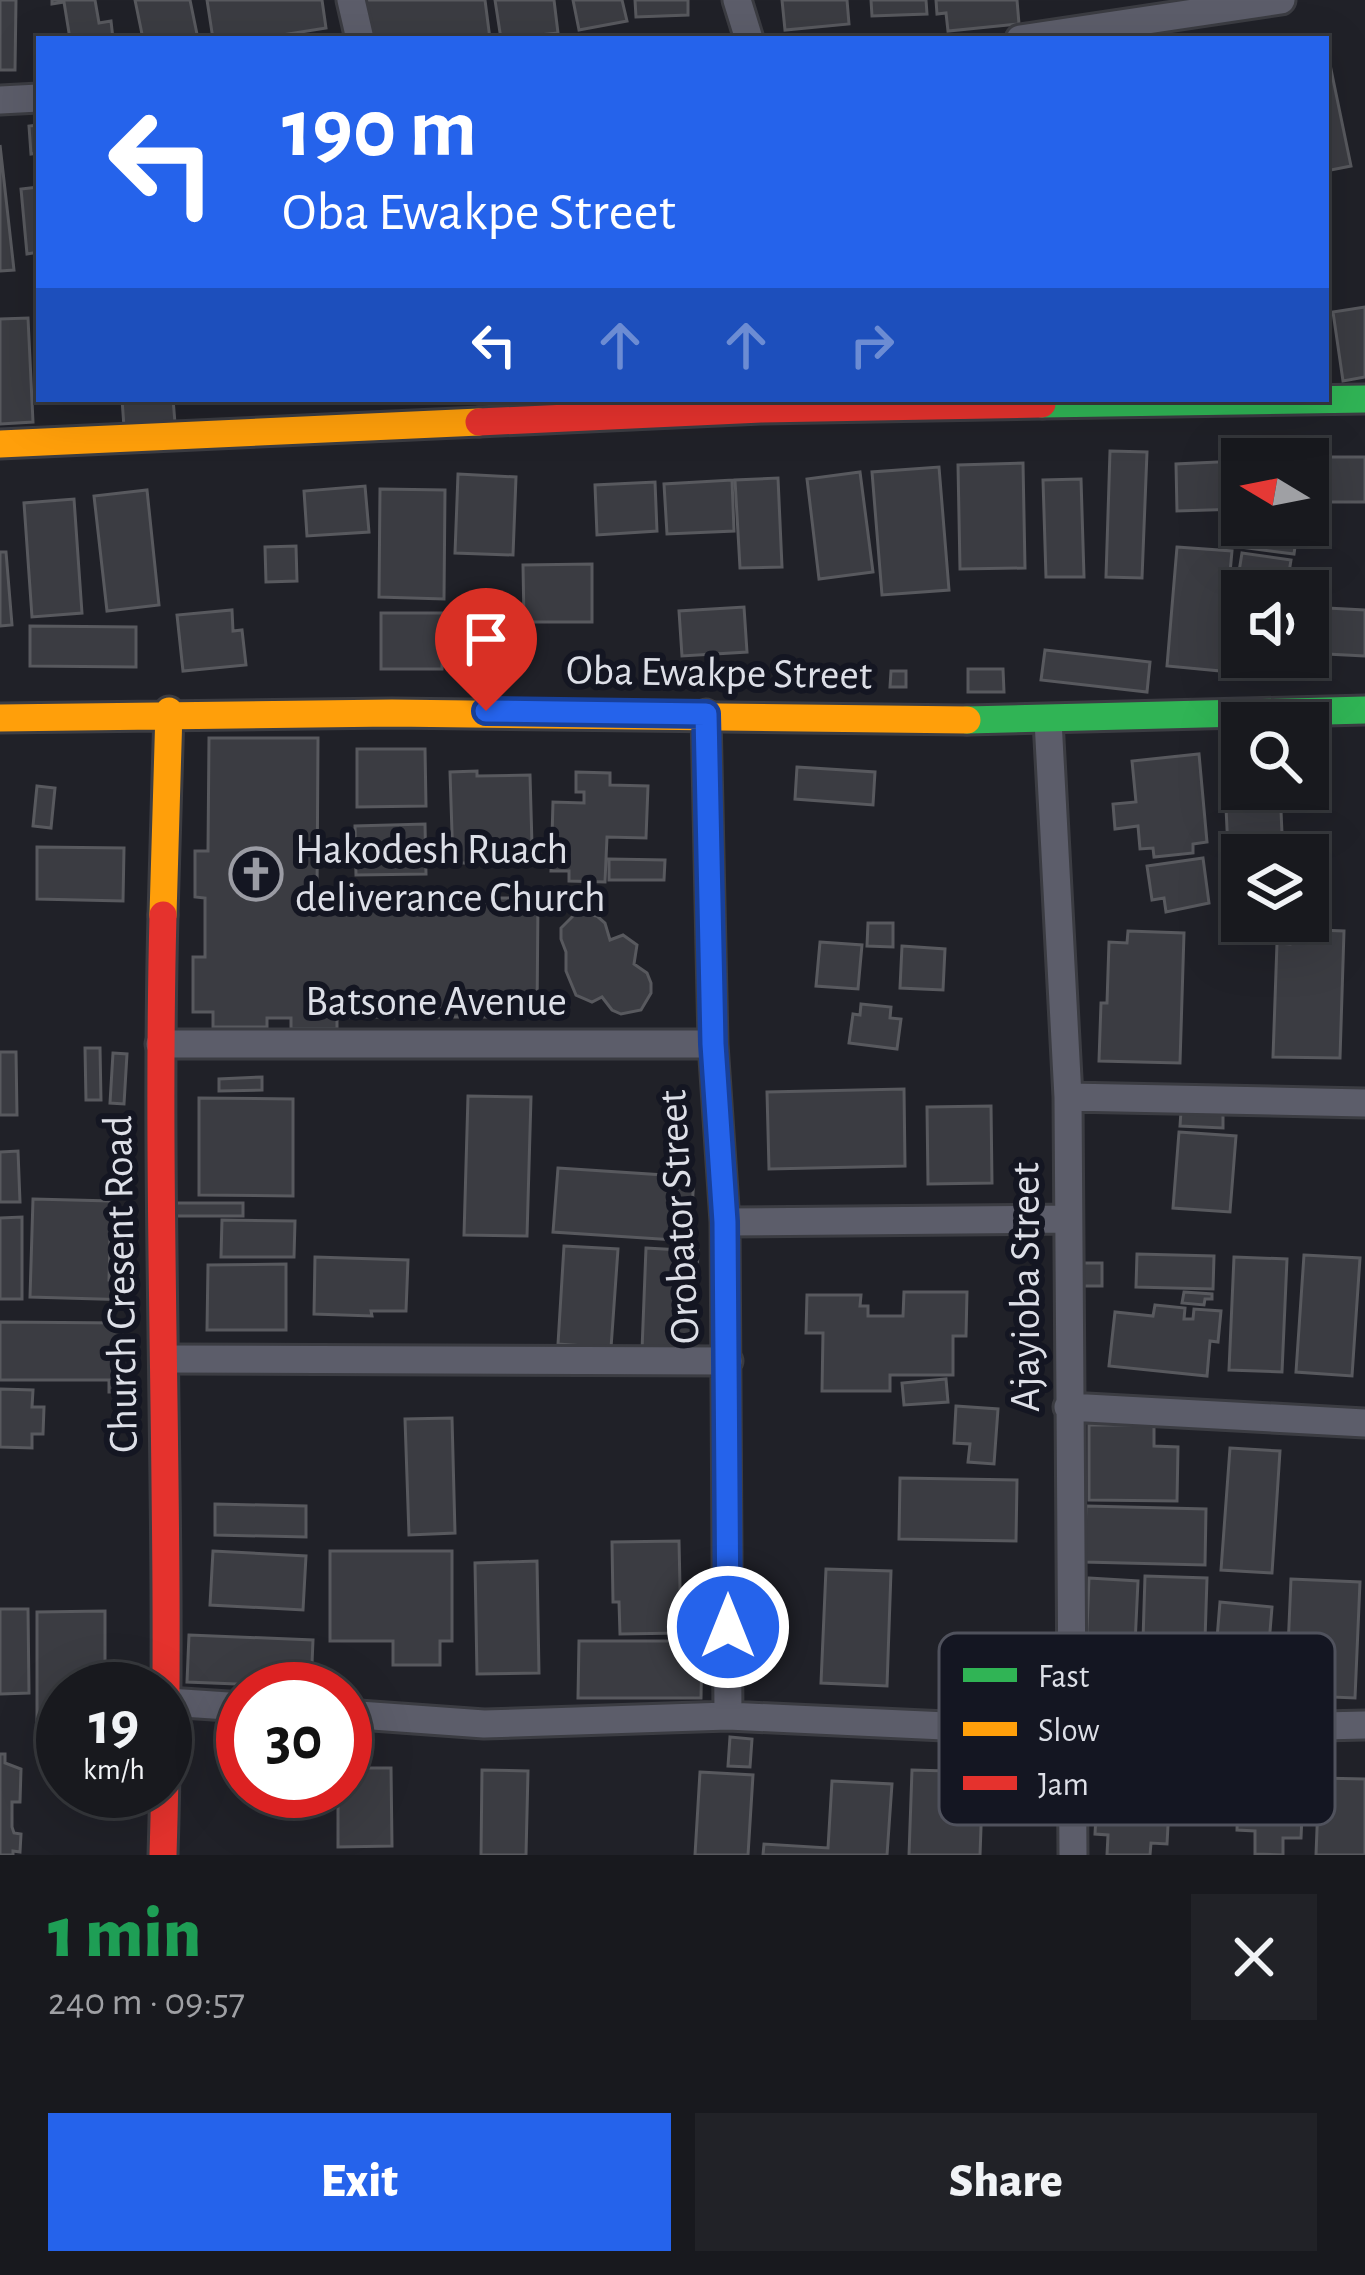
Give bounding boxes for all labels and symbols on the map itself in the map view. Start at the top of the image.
north arrow [1221,438,1329,546]
pin [435,588,537,711]
street label: Oba Ewakpe Street [566,649,872,697]
place label: Hakodesh Ruach deliverance Church [295,829,606,919]
church icon: Hakodesh Ruach deliverance Church [228,846,284,902]
street label: Batsone Avenue [305,981,567,1023]
street label: Orobator Street [651,1089,707,1345]
street label: Church Cresent Road [97,1115,145,1453]
street label: Ajayioba Street [1005,1162,1047,1412]
position arrow [665,1564,791,1690]
legend [939,1633,1335,1825]
text: Fast [1038,1661,1090,1694]
speed limit sign: 30 [216,1662,372,1818]
text: Slow [1038,1715,1099,1748]
text: Jam [1038,1769,1089,1802]

